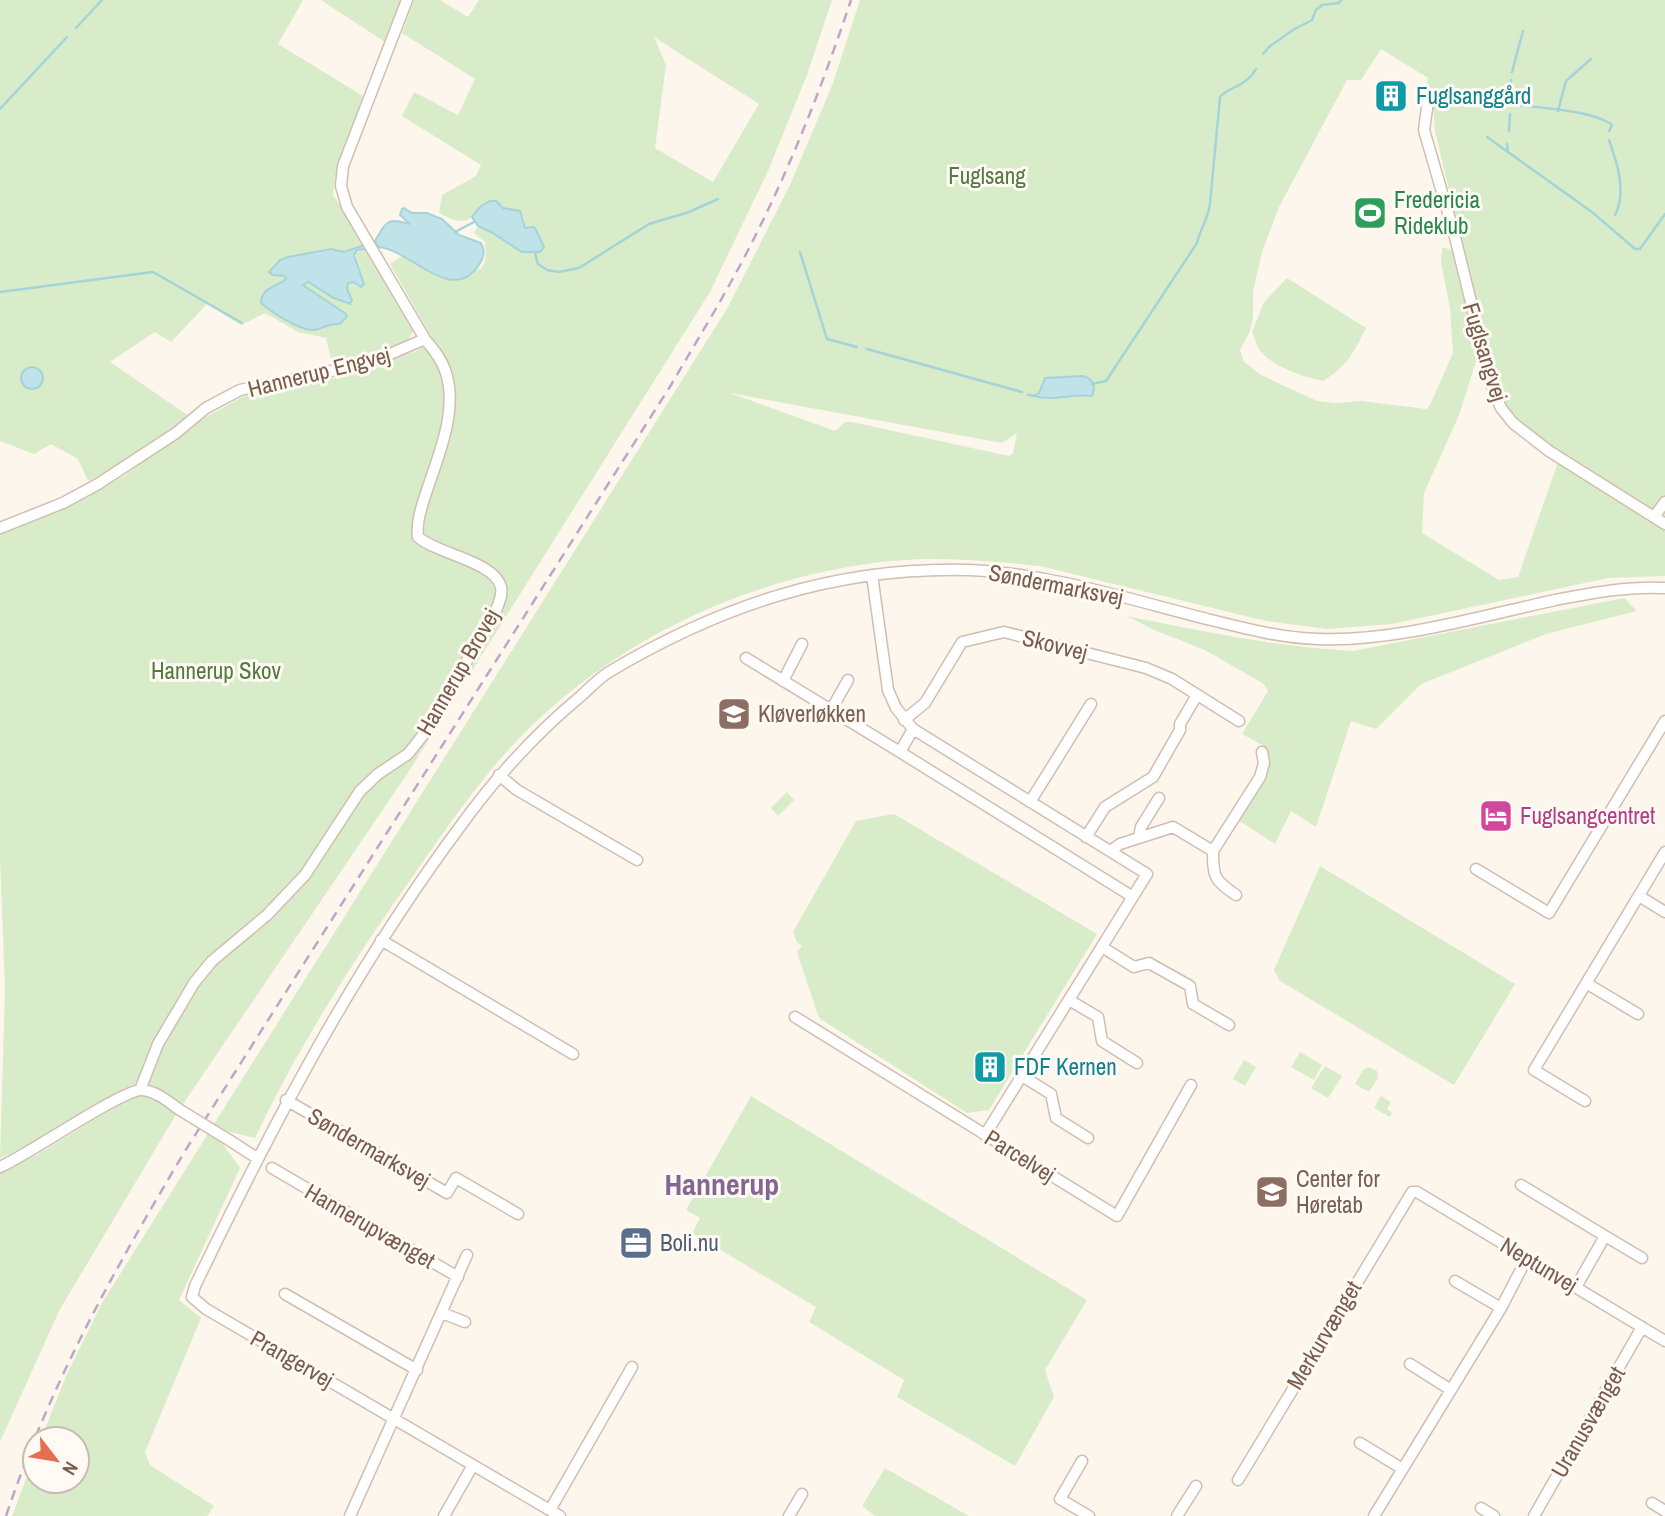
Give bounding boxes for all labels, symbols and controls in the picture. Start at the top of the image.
building icon: Fuglsanggård [1372,77,1410,115]
place label: Fuglsanggård [1416,80,1531,111]
park label: Fuglsang [948,160,1026,191]
place label: Fredericia Rideklub [1394,184,1480,241]
sports icon: Fredericia Rideklub [1351,194,1389,232]
street label: Fuglsangvej [1456,299,1515,405]
street label: Hannerup Engvej [244,339,393,404]
street label: Søndermarksvej [986,556,1126,613]
street label: Hannerup Brovej [409,603,506,741]
street label: Skovvej [1019,621,1091,668]
park label: Hannerup Skov [151,655,282,686]
school or university icon: Kløverløkken [715,695,753,733]
place label: Kløverløkken [758,698,866,729]
hotel icon: Fuglsangcentret [1477,797,1515,835]
place label: Fuglsangcentret [1520,800,1655,831]
building icon: FDF Kernen [971,1048,1009,1086]
place label: FDF Kernen [1014,1051,1117,1082]
street label: Søndermarksvej [302,1100,436,1195]
street label: Parcelvej [979,1122,1061,1189]
place label: Center for Høretab [1296,1163,1381,1220]
district label: Hannerup [665,1164,779,1204]
school or university icon: Center for Høretab [1253,1173,1291,1211]
street label: Hannerupvænget [299,1176,441,1275]
office icon: Boli.nu [617,1224,655,1262]
place label: Boli.nu [660,1227,719,1258]
street label: Neptunvej [1495,1229,1584,1300]
street label: Merkurvænget [1279,1275,1368,1395]
street label: Prangervej [245,1322,339,1395]
street label: Uranusvænget [1543,1360,1632,1483]
north arrow [21,1425,91,1495]
text: N [57,1457,85,1480]

